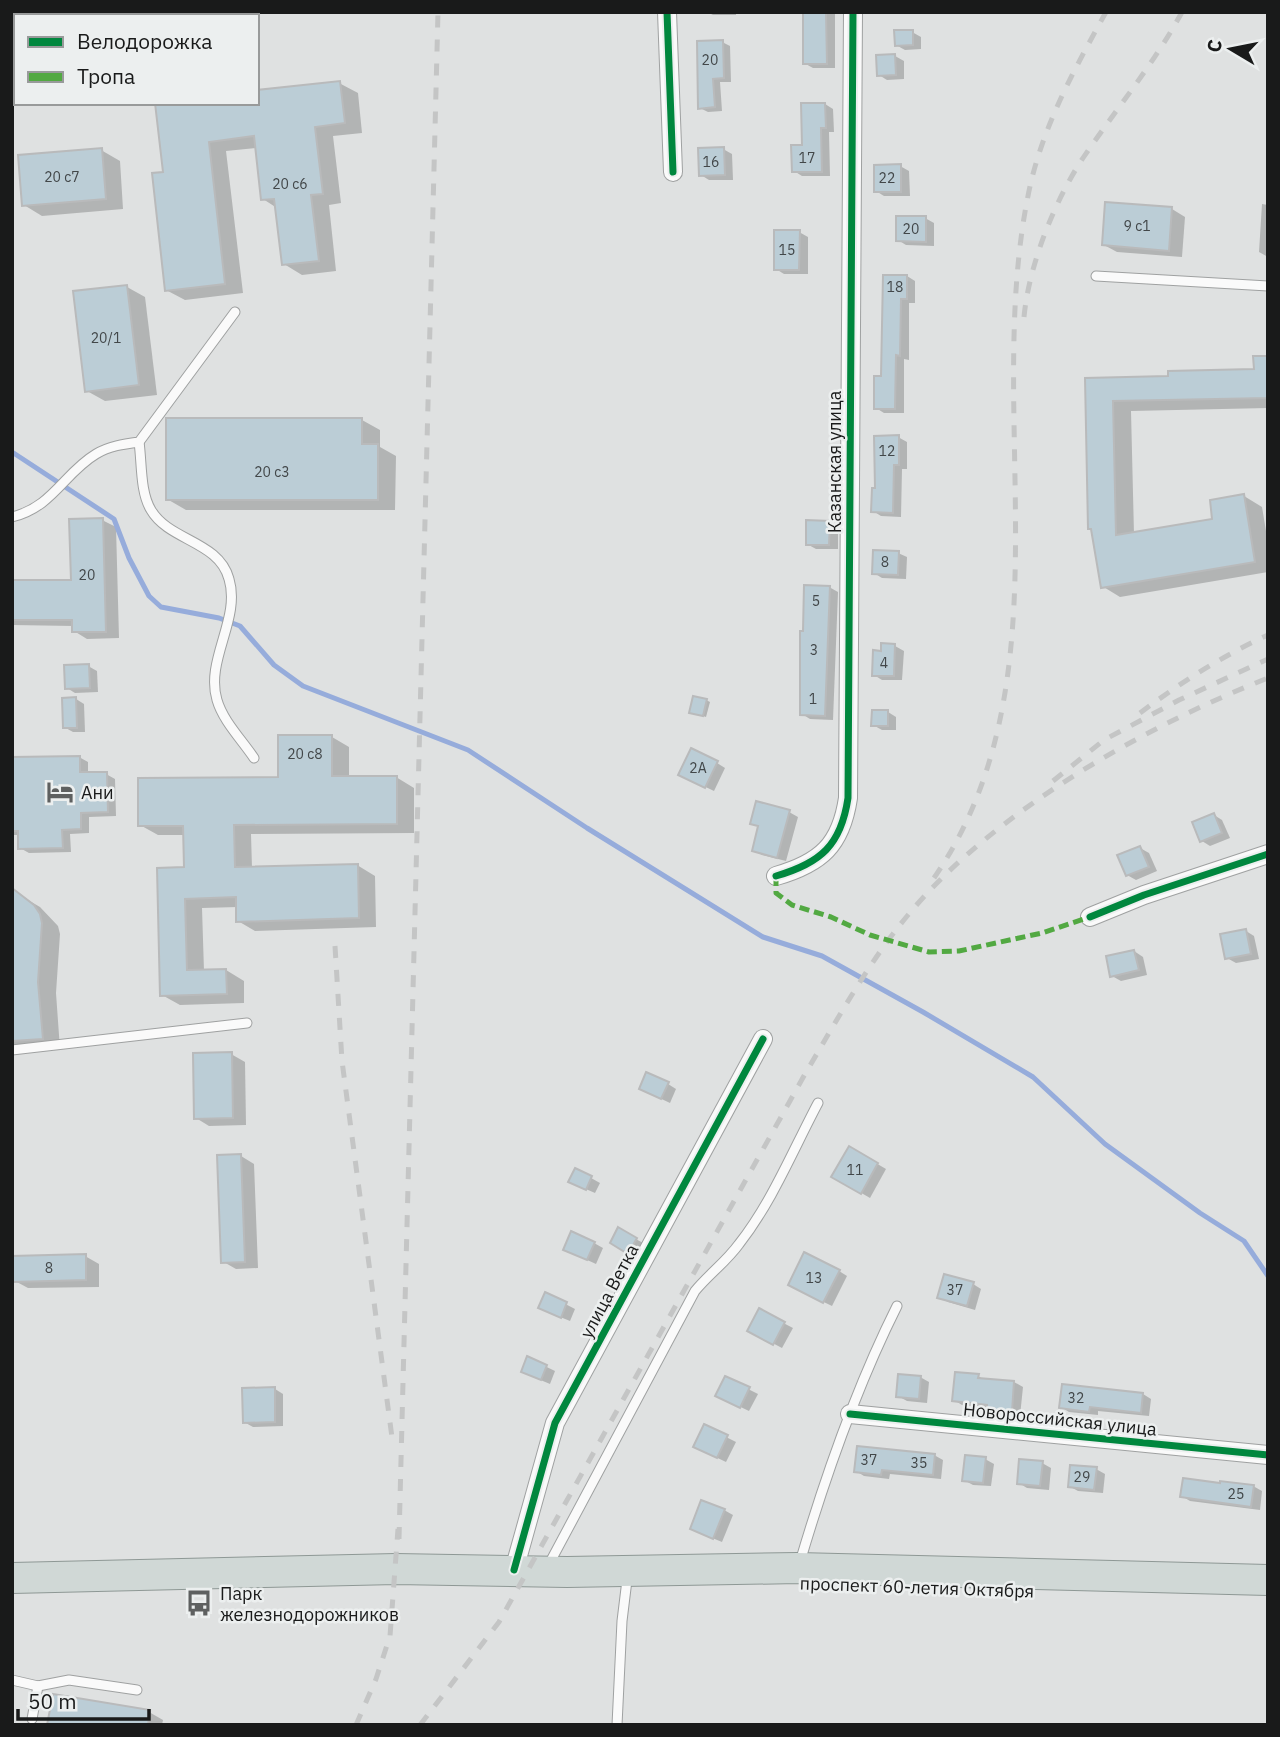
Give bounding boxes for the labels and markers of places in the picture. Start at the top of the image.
hotel icon: Ани [45,777,75,807]
place label: Ани [81,781,114,804]
place label: Парк железнодорожников [220,1582,399,1626]
bus stop icon: Парк железнодорожников [184,1588,214,1618]

